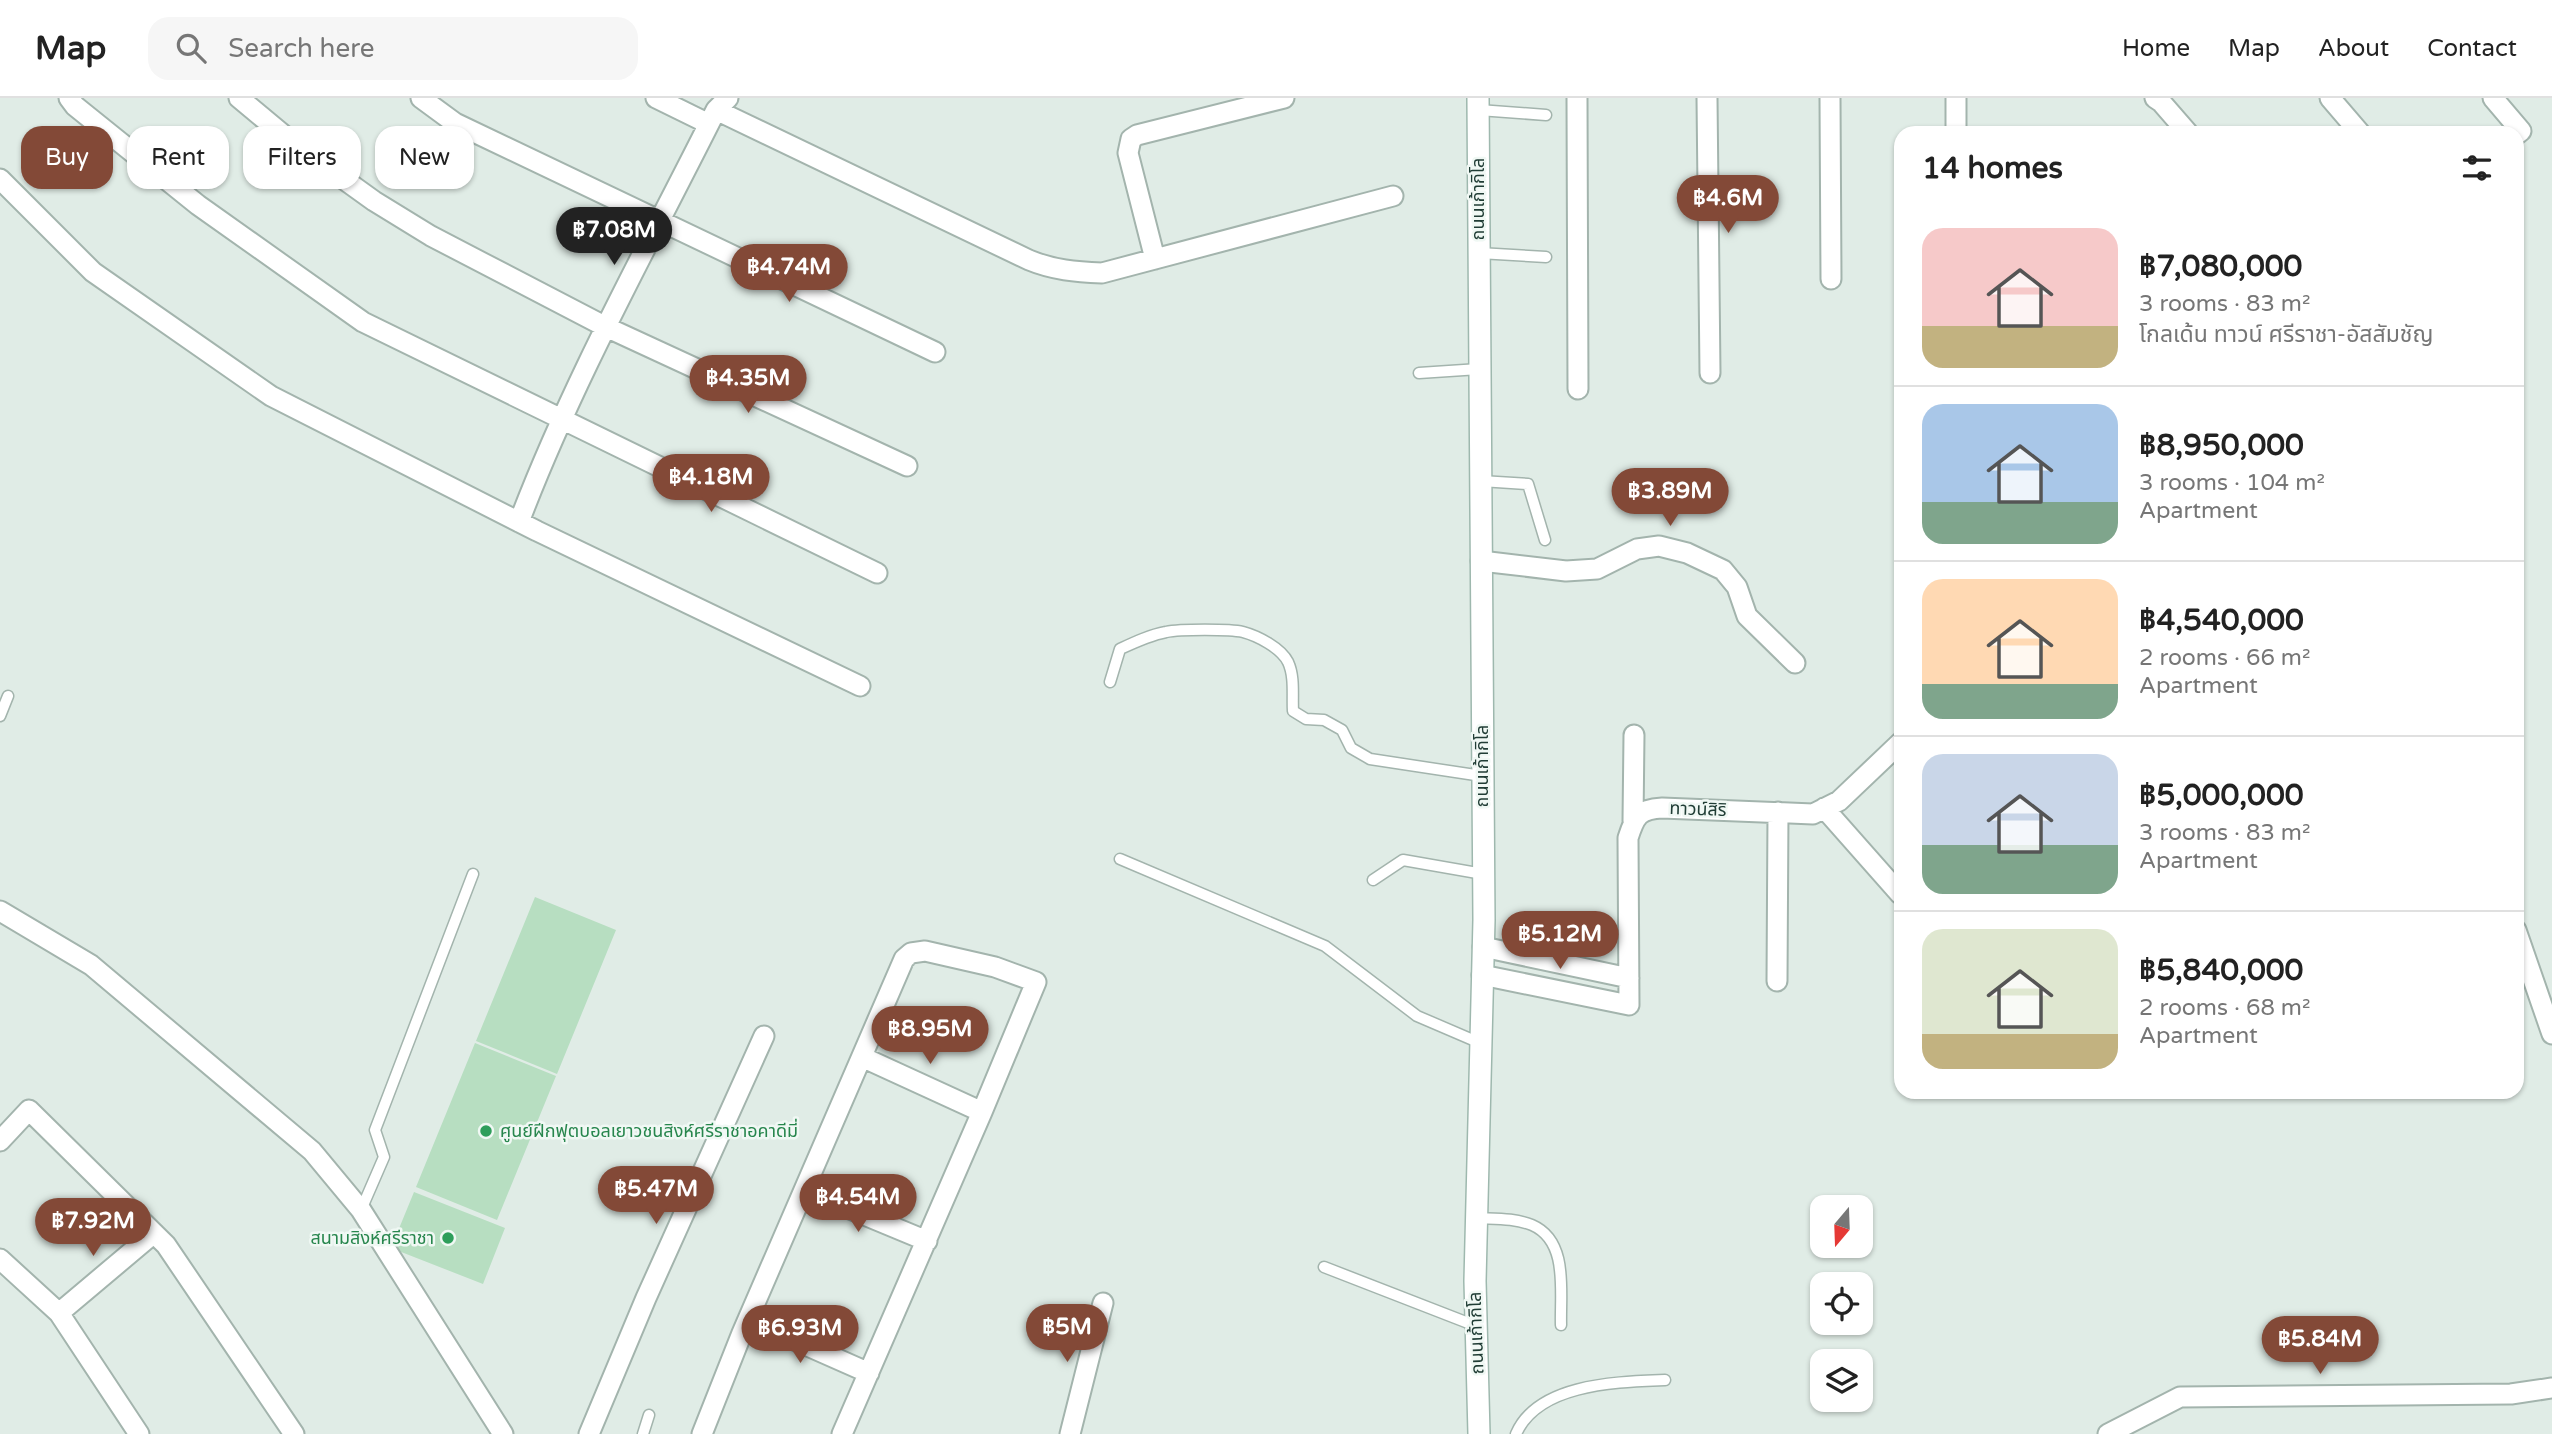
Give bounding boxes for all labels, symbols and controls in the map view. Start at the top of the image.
search box [148,17,638,80]
text: Map [35,29,106,68]
icon: search [172,29,210,67]
text: Search here [228,33,374,64]
text: Home [2122,34,2190,63]
text: Map [2228,34,2280,63]
text: About [2318,34,2389,63]
text: Contact [2427,34,2517,63]
chip: Buy [21,126,113,189]
chip: Rent [127,126,229,189]
chip: Filters [243,126,361,189]
chip: New [375,126,474,189]
icon: filters [2458,149,2496,187]
text: 14 homes [1922,150,2063,187]
street label: ถนนเก้ากิโล [1467,158,1489,240]
pin: ฿4.6M [1679,176,1777,235]
text: ฿4.6M [1693,184,1763,212]
pin: ฿7.08M [557,208,671,267]
text: ฿7.08M [572,216,656,244]
pin: ฿4.74M [732,244,846,304]
text: ฿7,080,000 [2139,248,2302,285]
text: ฿4.74M [747,253,831,281]
icon: home [1978,256,2062,340]
text: 3 rooms · 83 m² [2139,290,2310,318]
text: โกลเด้น ทาวน์ ศรีราชา-อัสสัมชัญ [2139,321,2433,349]
pin: ฿4.35M [691,356,805,415]
text: ฿4.35M [706,364,790,392]
text: ฿8,950,000 [2139,427,2304,464]
icon: home [1978,432,2062,516]
pin: ฿4.18M [654,454,768,514]
text: ฿4.18M [669,463,753,491]
pin: ฿3.89M [1613,468,1727,528]
text: 3 rooms · 104 m² [2139,469,2325,497]
text: ฿3.89M [1628,477,1712,505]
text: Apartment [2139,497,2258,525]
text: ฿4,540,000 [2139,602,2304,639]
icon: home [1978,607,2062,691]
text: 2 rooms · 66 m² [2139,644,2310,672]
text: Apartment [2139,672,2258,700]
street label: ถนนเก้ากิโล [1471,725,1493,807]
text: ฿5,000,000 [2139,777,2304,814]
icon: home [1978,782,2062,866]
street label: ทาวน์สิริ [1669,797,1727,821]
text: 3 rooms · 83 m² [2139,819,2310,847]
text: Apartment [2139,847,2258,875]
pin: ฿5.12M [1503,912,1617,971]
text: ฿5.12M [1518,920,1602,948]
text: ฿5,840,000 [2139,952,2303,989]
icon: home [1978,957,2062,1041]
text: 2 rooms · 68 m² [2139,994,2310,1022]
pin: ฿8.95M [873,1006,987,1066]
text: ฿8.95M [888,1015,972,1043]
text: Apartment [2139,1022,2258,1050]
place label: ศูนย์ฝีกฟุตบอลเยาวชนสิงห์ศรีราชาอคาดีมี่ [500,1118,798,1143]
marker: ศูนย์ฝีกฟุตบอลเยาวชนสิงห์ศรีราชาอคาดีมี่ [478,1123,494,1139]
pin: ฿5.47M [599,1166,713,1226]
pin: ฿4.54M [801,1174,915,1234]
text: ฿5.47M [614,1175,698,1203]
text: ฿4.54M [816,1183,900,1211]
north arrow [1810,1195,1872,1258]
map controls [1810,1195,1873,1412]
pin: ฿7.92M [36,1198,150,1258]
text: ฿7.92M [51,1207,135,1235]
place label: สนามสิงห์ศรีราชา [310,1227,434,1249]
marker: สนามสิงห์ศรีราชา [440,1230,456,1246]
button: locate [1810,1272,1873,1335]
street label: ถนนเก้ากิโล [1464,1291,1488,1375]
pin: ฿5M [1033,1304,1101,1364]
pin: ฿6.93M [743,1306,857,1365]
text: ฿5M [1042,1313,1092,1341]
text: ฿6.93M [758,1314,842,1342]
pin: ฿5.84M [2263,1316,2377,1376]
text: ฿5.84M [2278,1325,2362,1353]
button: layers [1810,1349,1873,1412]

